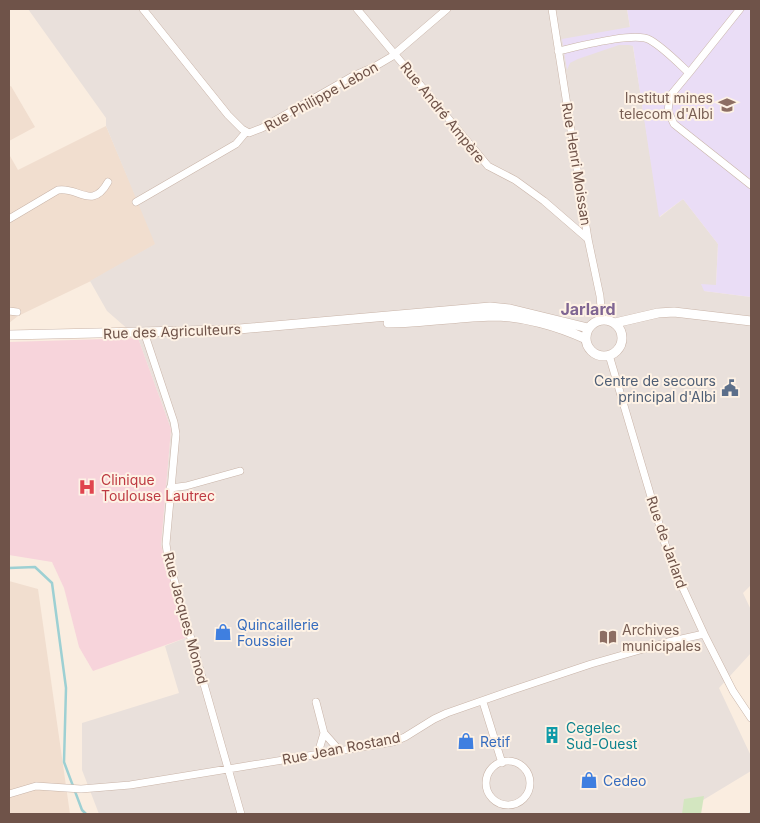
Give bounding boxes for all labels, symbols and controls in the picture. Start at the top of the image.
street label: Rue Philippe Lebon [261,58,381,134]
street label: Rue André Ampère [397,58,489,166]
place label: Institut mines telecom d'Albi [620,89,713,122]
school or university icon: Institut mines telecom d'Albi [717,95,737,115]
street label: Rue Henri Moissan [559,101,595,227]
district label: Jarlard [560,299,616,319]
street label: Rue des Agriculteurs [103,320,241,342]
place label: Centre de secours principal d'Albi [594,372,716,405]
public building icon: Centre de secours principal d'Albi [720,378,740,398]
place label: Clinique Toulouse Lautrec [101,471,215,504]
hospital icon: Clinique Toulouse Lautrec [77,477,97,497]
street label: Rue de Jarlard [643,494,691,590]
street label: Rue Jacques Monod [160,550,212,686]
place label: Quincaillerie Foussier [237,616,319,649]
place label: Archives municipales [622,621,701,654]
shop icon: Quincaillerie Foussier [213,622,233,642]
library icon: Archives municipales [598,627,618,647]
place label: Cegelec Sud-Ouest [566,719,638,752]
building icon: Cegelec Sud-Ouest [542,725,562,745]
street label: Rue Jean Rostand [281,728,401,768]
shop icon: Retif [456,731,476,751]
place label: Retif [480,733,510,750]
shop icon: Cedeo [579,770,599,790]
place label: Cedeo [603,772,647,789]

